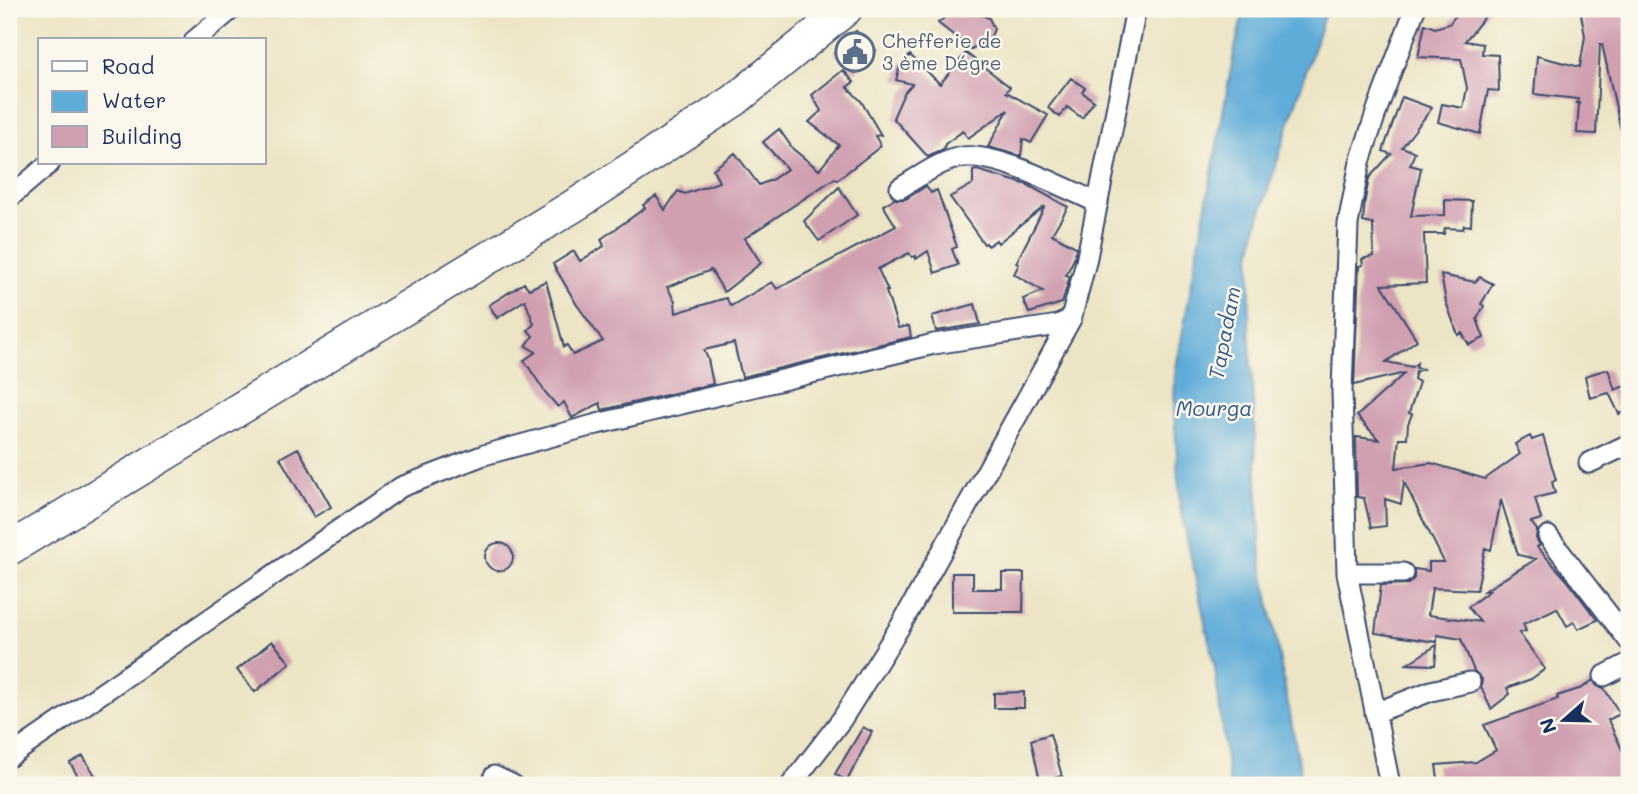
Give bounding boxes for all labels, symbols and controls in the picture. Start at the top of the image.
place label: Chefferie de 3 ème Dégre [882,28,1002,75]
public building icon: Chefferie de 3 ème Dégre [834,31,876,73]
legend [38,38,266,164]
text: Road [102,52,154,79]
text: Water [102,86,166,113]
text: Building [102,122,182,149]
water label: Tapadam [1201,284,1246,381]
water label: Mourga [1176,394,1252,421]
north arrow [1530,686,1600,756]
text: N [1533,715,1562,737]

